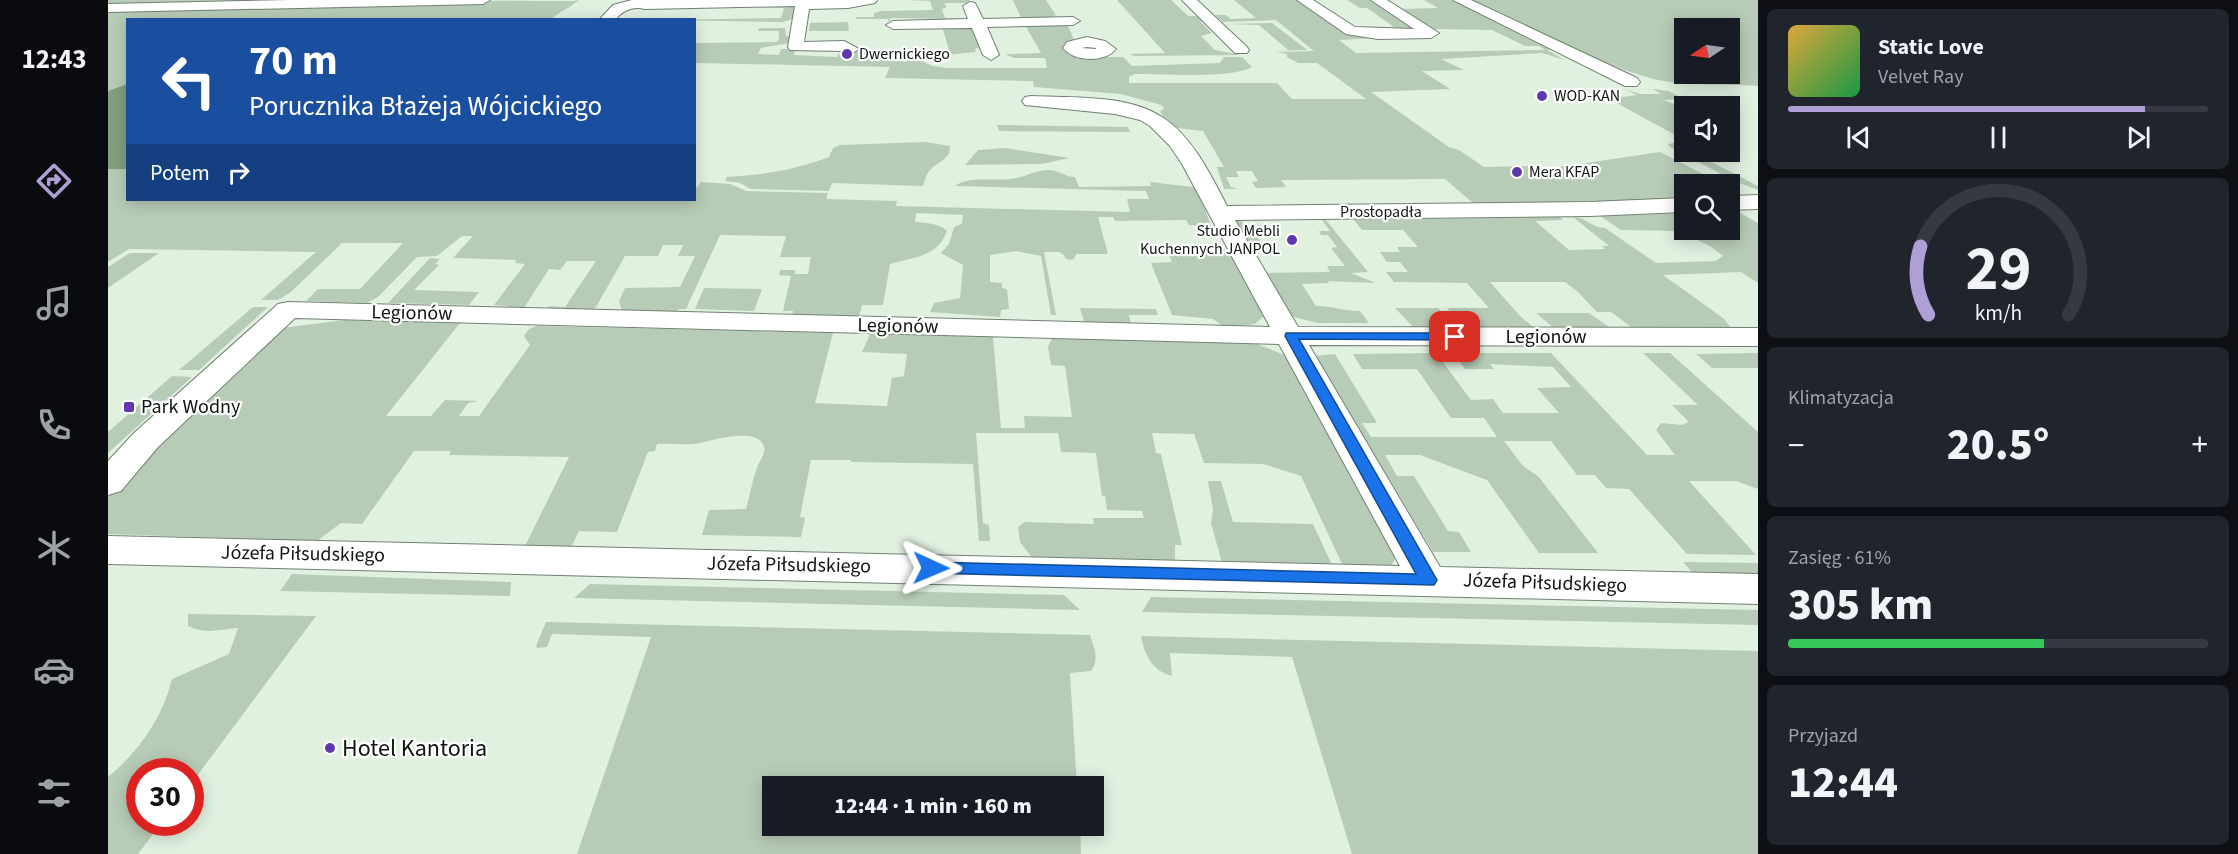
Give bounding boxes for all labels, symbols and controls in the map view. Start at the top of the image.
north arrow [1674,18,1740,84]
map controls [1674,18,1740,240]
text: 70 m [249,31,338,91]
text: Static Love [1878,31,1984,63]
text: 12:43 [21,40,87,79]
icon: left [150,42,228,120]
place label: Dwernickiego [859,43,950,65]
marker: Dwernickiego [840,47,854,61]
text: Velvet Ray [1878,63,1964,91]
place label: WOD-KAN [1554,85,1620,107]
text: Porucznika Błażeja Wójcickiego [249,87,602,126]
marker: WOD-KAN [1535,89,1549,103]
button: sound [1674,96,1740,162]
icon: previous [1842,121,1875,154]
icon: pause [1982,121,2015,154]
icon: next [2122,121,2155,154]
icon: right [222,156,255,189]
text: Potem [150,157,210,189]
icon: directions [33,160,75,202]
place label: Mera KFAP [1529,161,1599,183]
marker: Mera KFAP [1510,165,1524,179]
button: search [1674,174,1740,240]
street label: Prostopadła [1340,201,1422,223]
place label: Studio Mebli Kuchennych JANPOL [1140,220,1280,260]
text: 29 [1965,225,2031,314]
marker: Studio Mebli Kuchennych JANPOL [1285,233,1299,247]
icon: music [33,282,75,324]
street label: Legionów [371,298,453,328]
text: km/h [1974,298,2022,329]
street label: Legionów [857,311,939,341]
pin [1429,311,1480,362]
icon: arrive [1438,320,1471,353]
street label: Legionów [1505,323,1587,351]
text: Klimatyzacja [1788,384,1894,412]
place label: Park Wodny [141,393,241,421]
marker: Park Wodny [122,400,136,414]
icon: phone [33,404,75,446]
text: 20.5° [1947,413,2049,477]
text: − [1788,422,1804,469]
text: + [2192,422,2208,469]
icon: climate [33,527,75,569]
position arrow [899,536,963,600]
street label: Józefa Piłsudskiego [221,539,385,569]
text: Zasięg · 61% [1788,544,1891,572]
street label: Józefa Piłsudskiego [707,550,871,580]
street label: Józefa Piłsudskiego [1462,566,1628,600]
text: 305 km [1788,573,1933,637]
icon: car [33,649,75,691]
text: Przyjazd [1788,722,1858,750]
place label: Hotel Kantoria [342,731,487,766]
marker: Hotel Kantoria [323,741,337,755]
text: 12:44 [1788,751,1898,815]
speed limit sign: 30 [126,758,204,836]
icon: filters [33,772,75,814]
text: 12:44 · 1 min · 160 m [834,790,1032,822]

